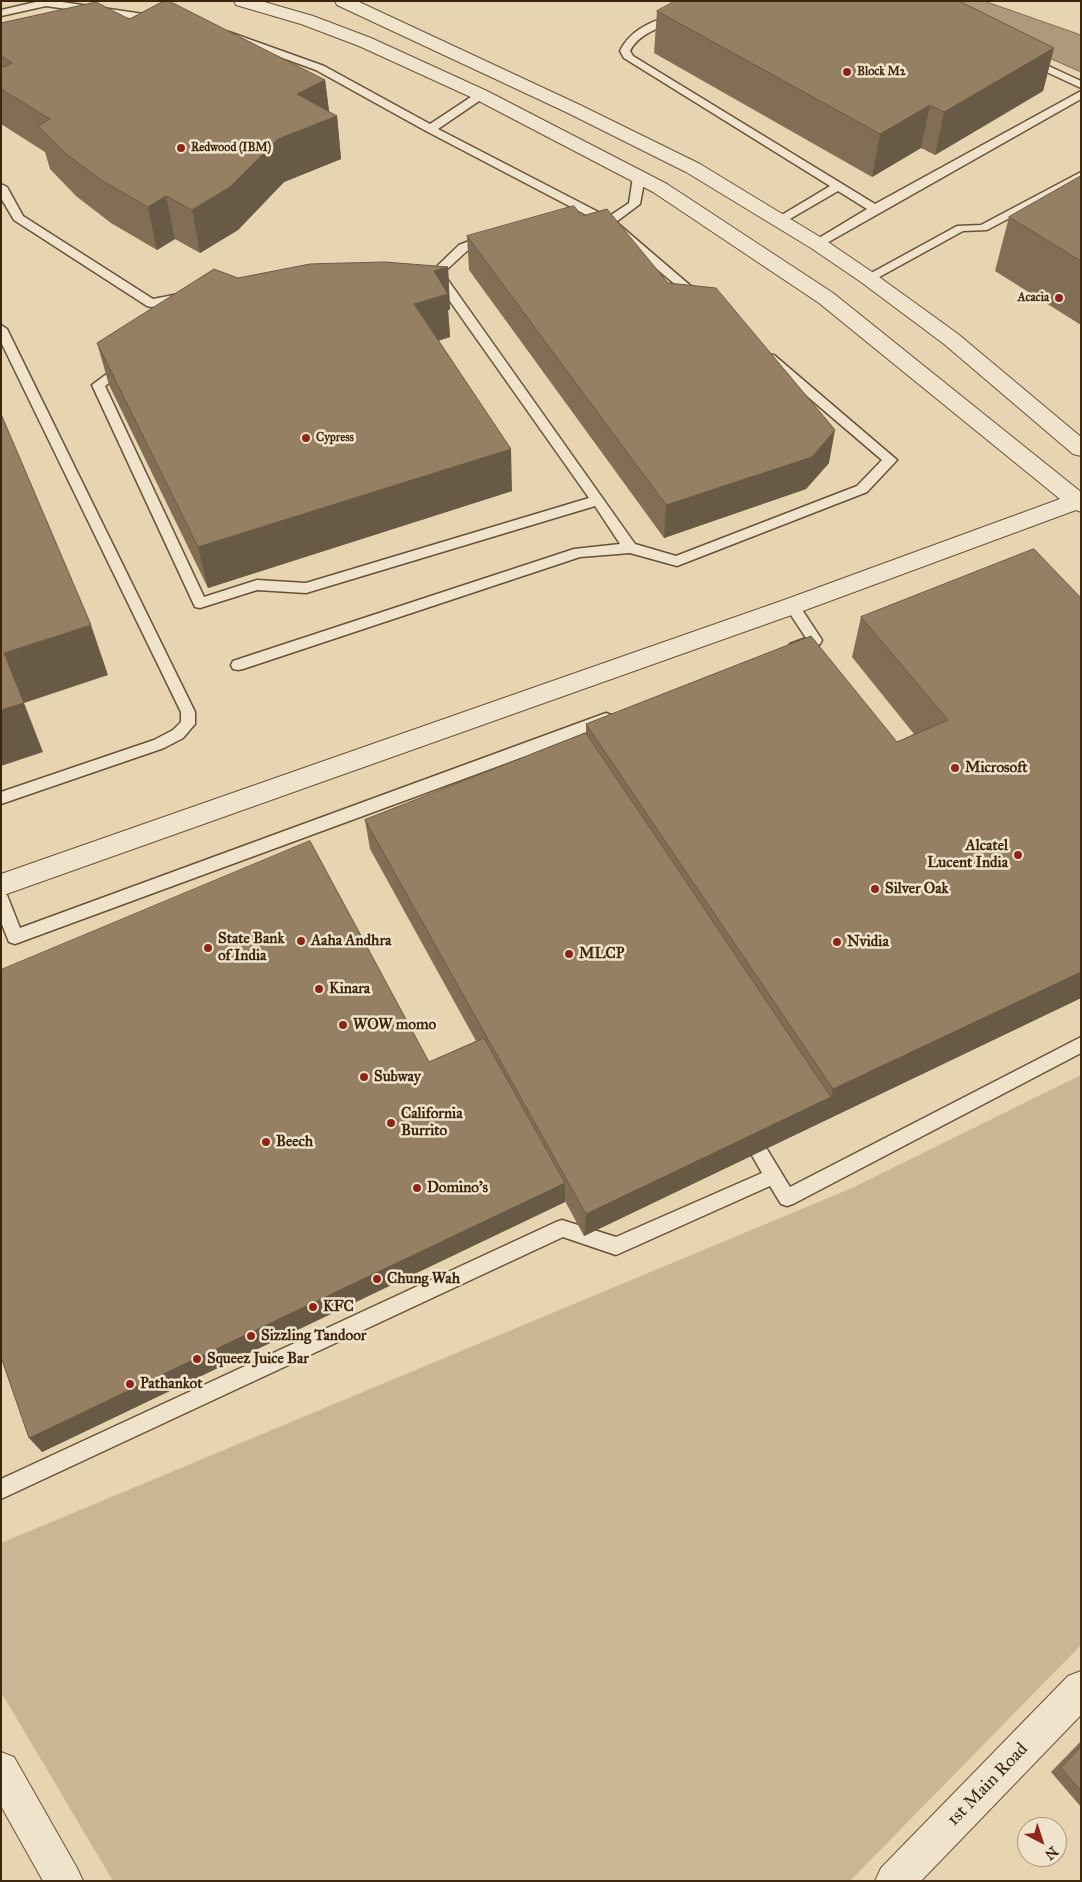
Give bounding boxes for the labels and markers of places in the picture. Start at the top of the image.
place label: Block M2 [857,65,906,79]
marker: Block M2 [841,66,853,78]
place label: Redwood (IBM) [191,141,271,155]
marker: Redwood (IBM) [175,142,187,154]
place label: Acacia [1017,291,1049,305]
marker: Acacia [1053,292,1065,304]
place label: Cypress [316,431,354,445]
marker: Cypress [300,432,312,444]
place label: Microsoft [965,759,1028,777]
marker: Microsoft [949,762,961,774]
place label: Alcatel Lucent India [927,837,1008,872]
marker: Alcatel Lucent India [1012,849,1024,861]
place label: Silver Oak [885,880,948,898]
marker: Silver Oak [869,883,881,895]
place label: State Bank of India [218,930,284,965]
place label: Aaha Andhra [311,932,391,950]
place label: Nvidia [847,933,889,951]
marker: Aaha Andhra [295,935,307,947]
marker: Nvidia [831,936,843,948]
marker: State Bank of India [202,942,214,954]
place label: MLCP [579,945,624,963]
marker: MLCP [563,948,575,960]
place label: Kinara [329,980,370,998]
marker: Kinara [313,983,325,995]
place label: WOW momo [353,1016,436,1034]
marker: WOW momo [337,1019,349,1031]
place label: Subway [374,1068,421,1086]
marker: Subway [358,1071,370,1083]
place label: California Burrito [401,1105,463,1140]
marker: California Burrito [385,1117,397,1129]
place label: Beech [276,1133,313,1151]
marker: Beech [260,1136,272,1148]
place label: Domino's [427,1179,488,1197]
marker: Domino's [411,1182,423,1194]
place label: Chung Wah [387,1270,460,1288]
marker: Chung Wah [371,1273,383,1285]
place label: KFC [323,1298,354,1316]
marker: KFC [307,1301,319,1313]
place label: Sizzling Tandoor [261,1327,366,1345]
marker: Sizzling Tandoor [245,1330,257,1342]
place label: Squeez Juice Bar [207,1350,309,1368]
marker: Squeez Juice Bar [191,1353,203,1365]
place label: Pathankot [140,1375,203,1393]
marker: Pathankot [124,1378,136,1390]

